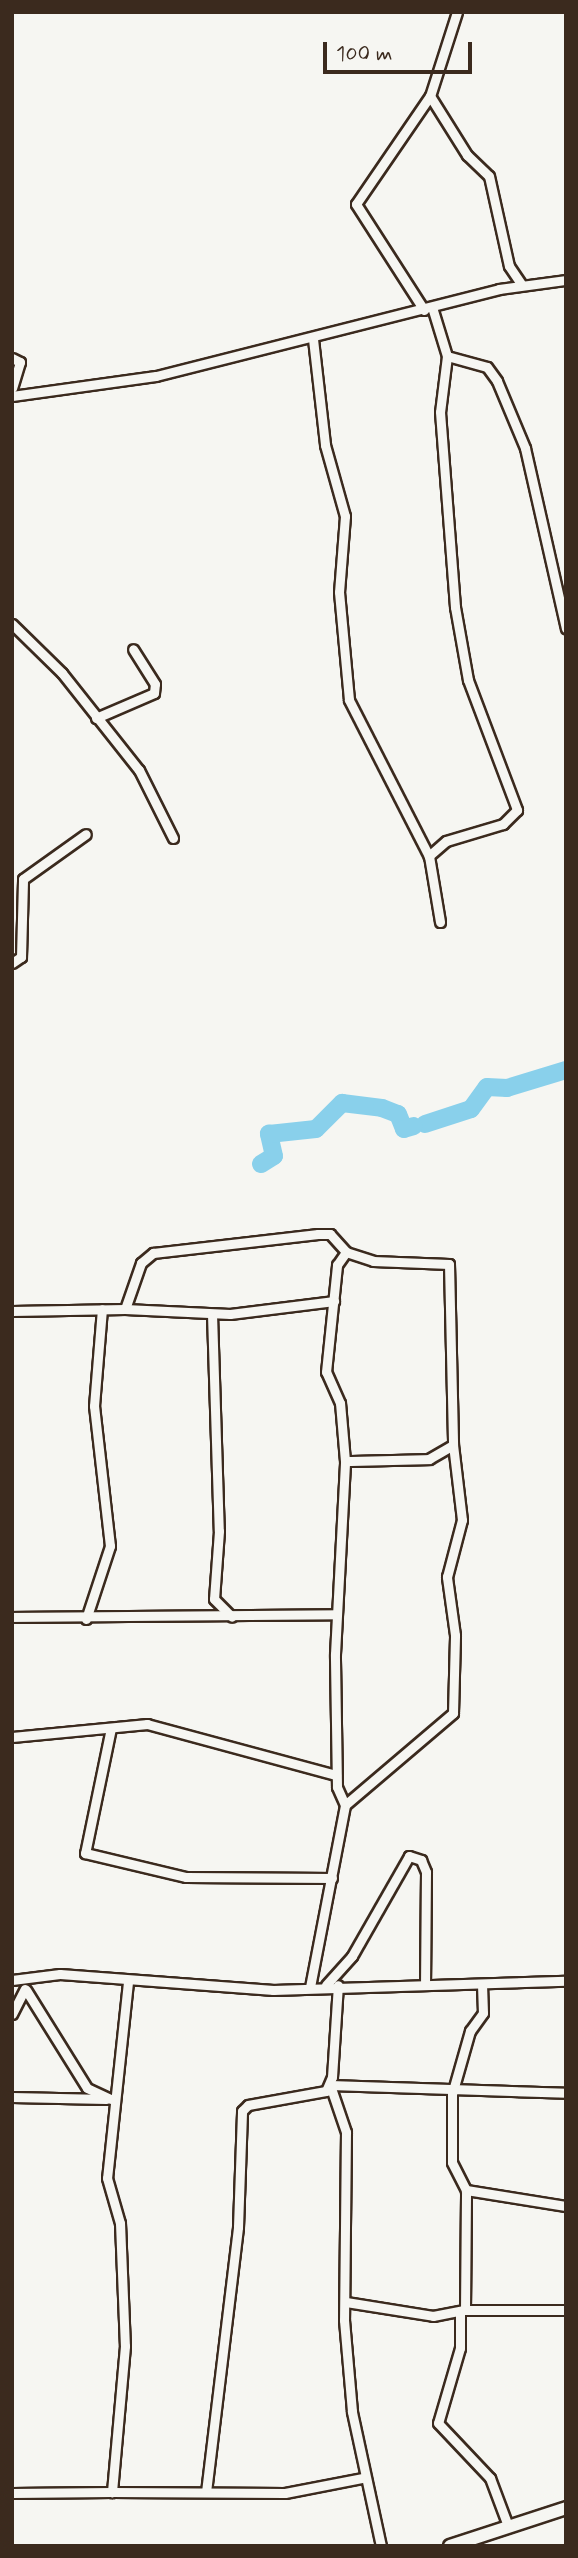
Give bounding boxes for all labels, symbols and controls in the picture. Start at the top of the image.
scale bar [326,28,475,72]
text: 100 m [336,40,392,68]

